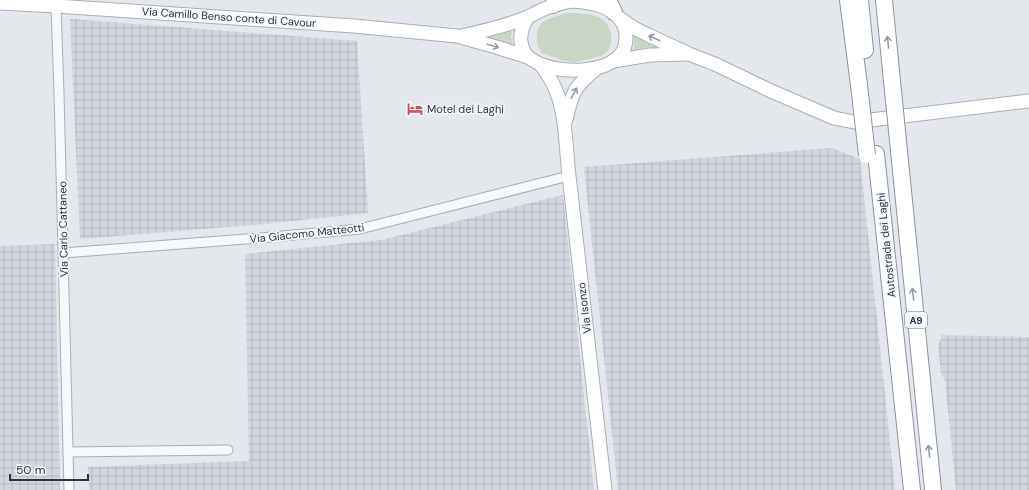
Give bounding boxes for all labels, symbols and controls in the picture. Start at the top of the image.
street label: Via Camillo Benso conte di Cavour [141,4,317,30]
one-way arrow [648,33,660,41]
one-way arrow [884,36,892,49]
one-way arrow [486,43,499,50]
one-way arrow [571,87,578,99]
hotel icon: Motel dei Laghi [406,100,424,118]
place label: Motel dei Laghi [427,102,504,116]
street label: Via Carlo Cattaneo [55,181,71,277]
street label: Autostrada dei Laghi [874,192,898,298]
street label: Via Giacomo Matteotti [249,220,365,246]
street label: Via Isonzo [574,282,594,334]
one-way arrow [910,288,917,301]
road number: A9 [905,312,927,328]
one-way arrow [926,445,933,458]
scale bar [10,456,88,482]
text: 50 m [16,462,45,478]

